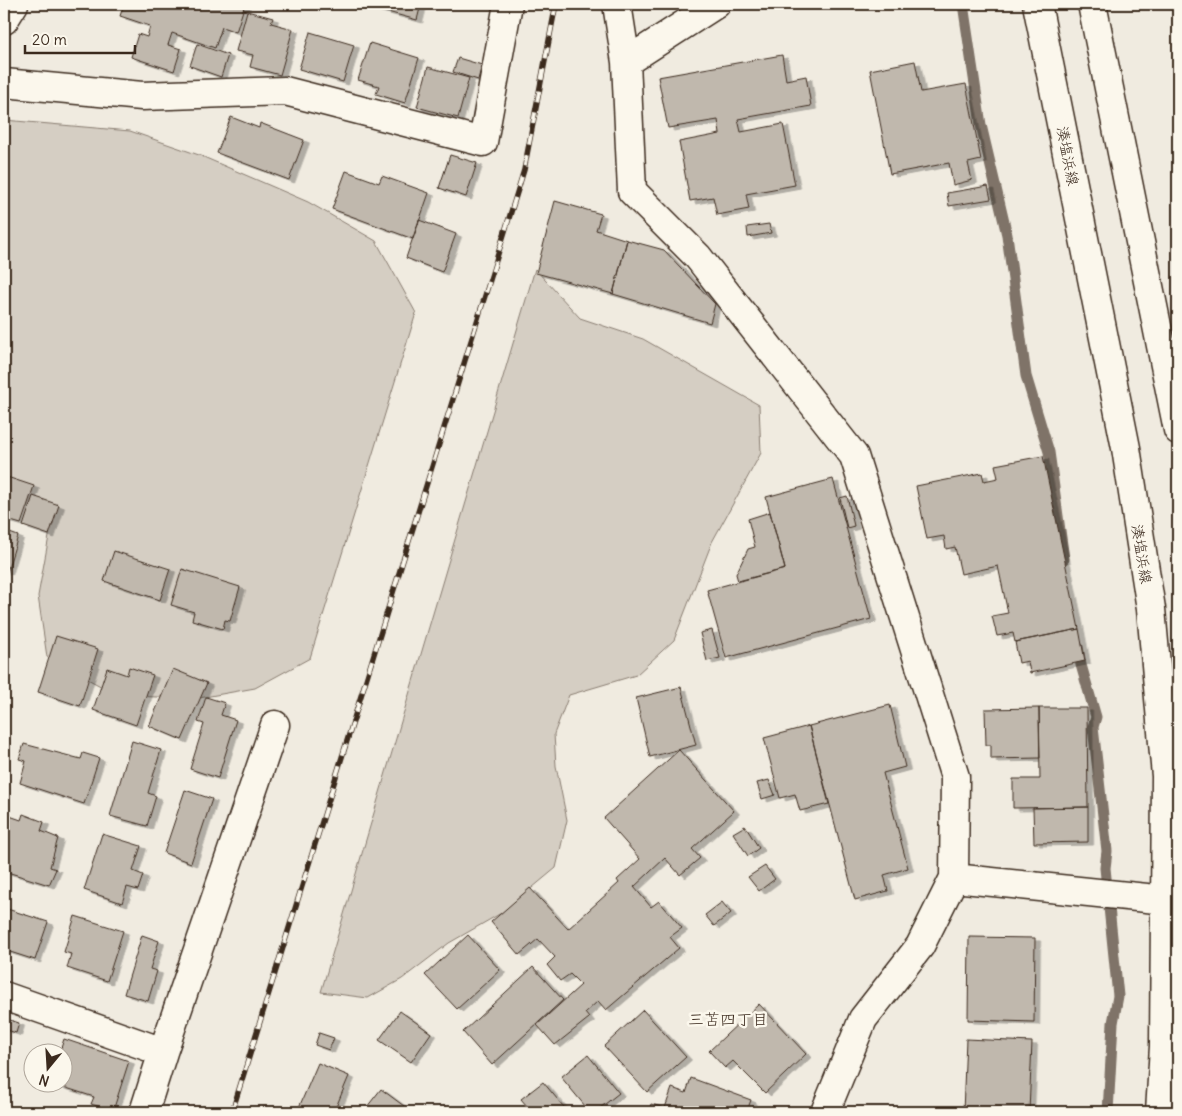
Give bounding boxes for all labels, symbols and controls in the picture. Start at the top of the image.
scale bar [25,22,135,54]
text: 20 m [32,30,67,49]
street label: 湊塩浜線 [1053,125,1083,187]
street label: 湊塩浜線 [1128,523,1156,585]
district label: 三苫四丁目 [688,1009,768,1029]
north arrow [22,1044,72,1094]
text: N [37,1070,51,1090]

